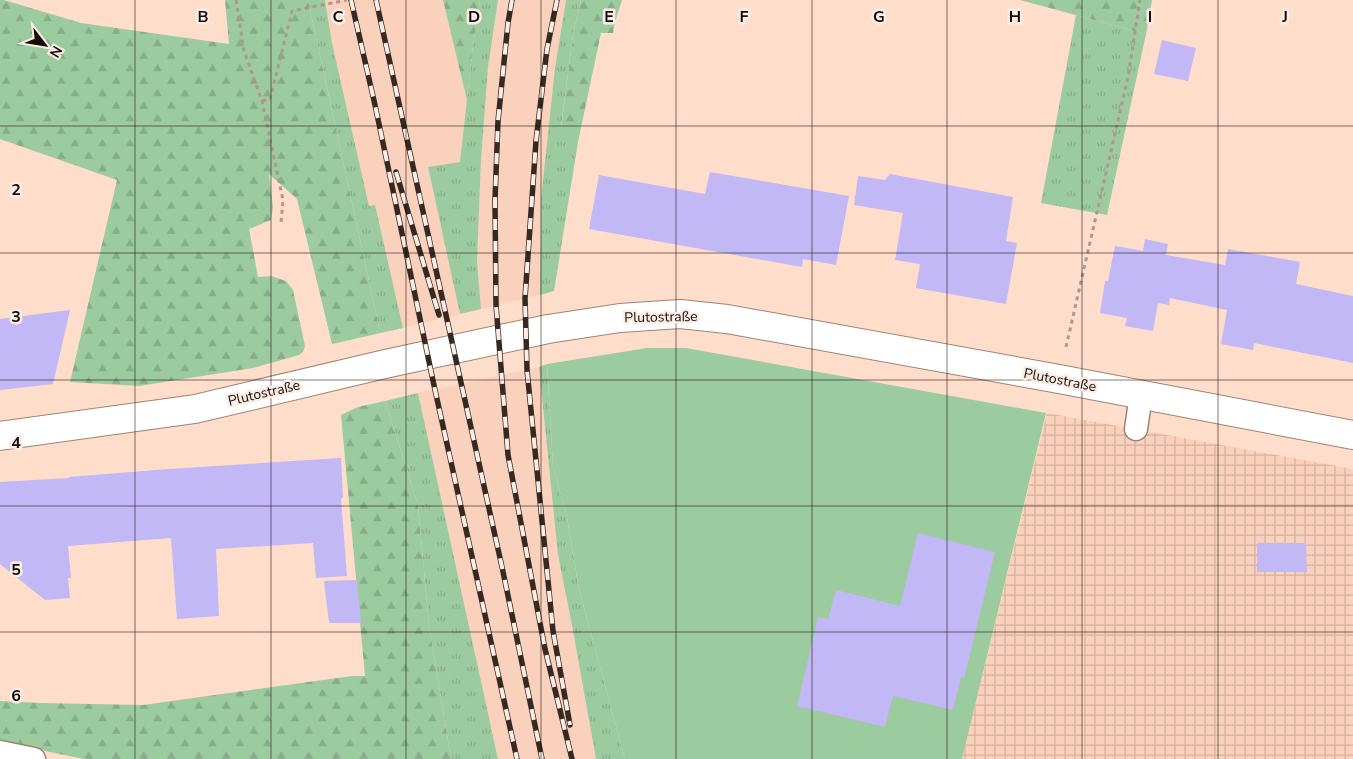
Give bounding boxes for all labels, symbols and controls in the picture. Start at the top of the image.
text: B [197,6,209,28]
text: C [333,6,344,28]
text: D [468,6,480,28]
text: E [604,6,614,28]
text: F [740,6,749,28]
text: G [873,6,885,28]
text: H [1009,6,1021,28]
text: I [1148,6,1152,28]
text: J [1281,6,1288,28]
north arrow [20,20,70,70]
text: N [45,42,67,61]
text: 2 [11,179,21,201]
text: 3 [11,306,21,328]
street label: Plutostraße [624,307,698,327]
street label: Plutostraße [1022,364,1098,396]
street label: Plutostraße [226,375,302,411]
text: 4 [11,432,21,454]
text: 5 [11,559,21,581]
text: 6 [11,685,21,707]

